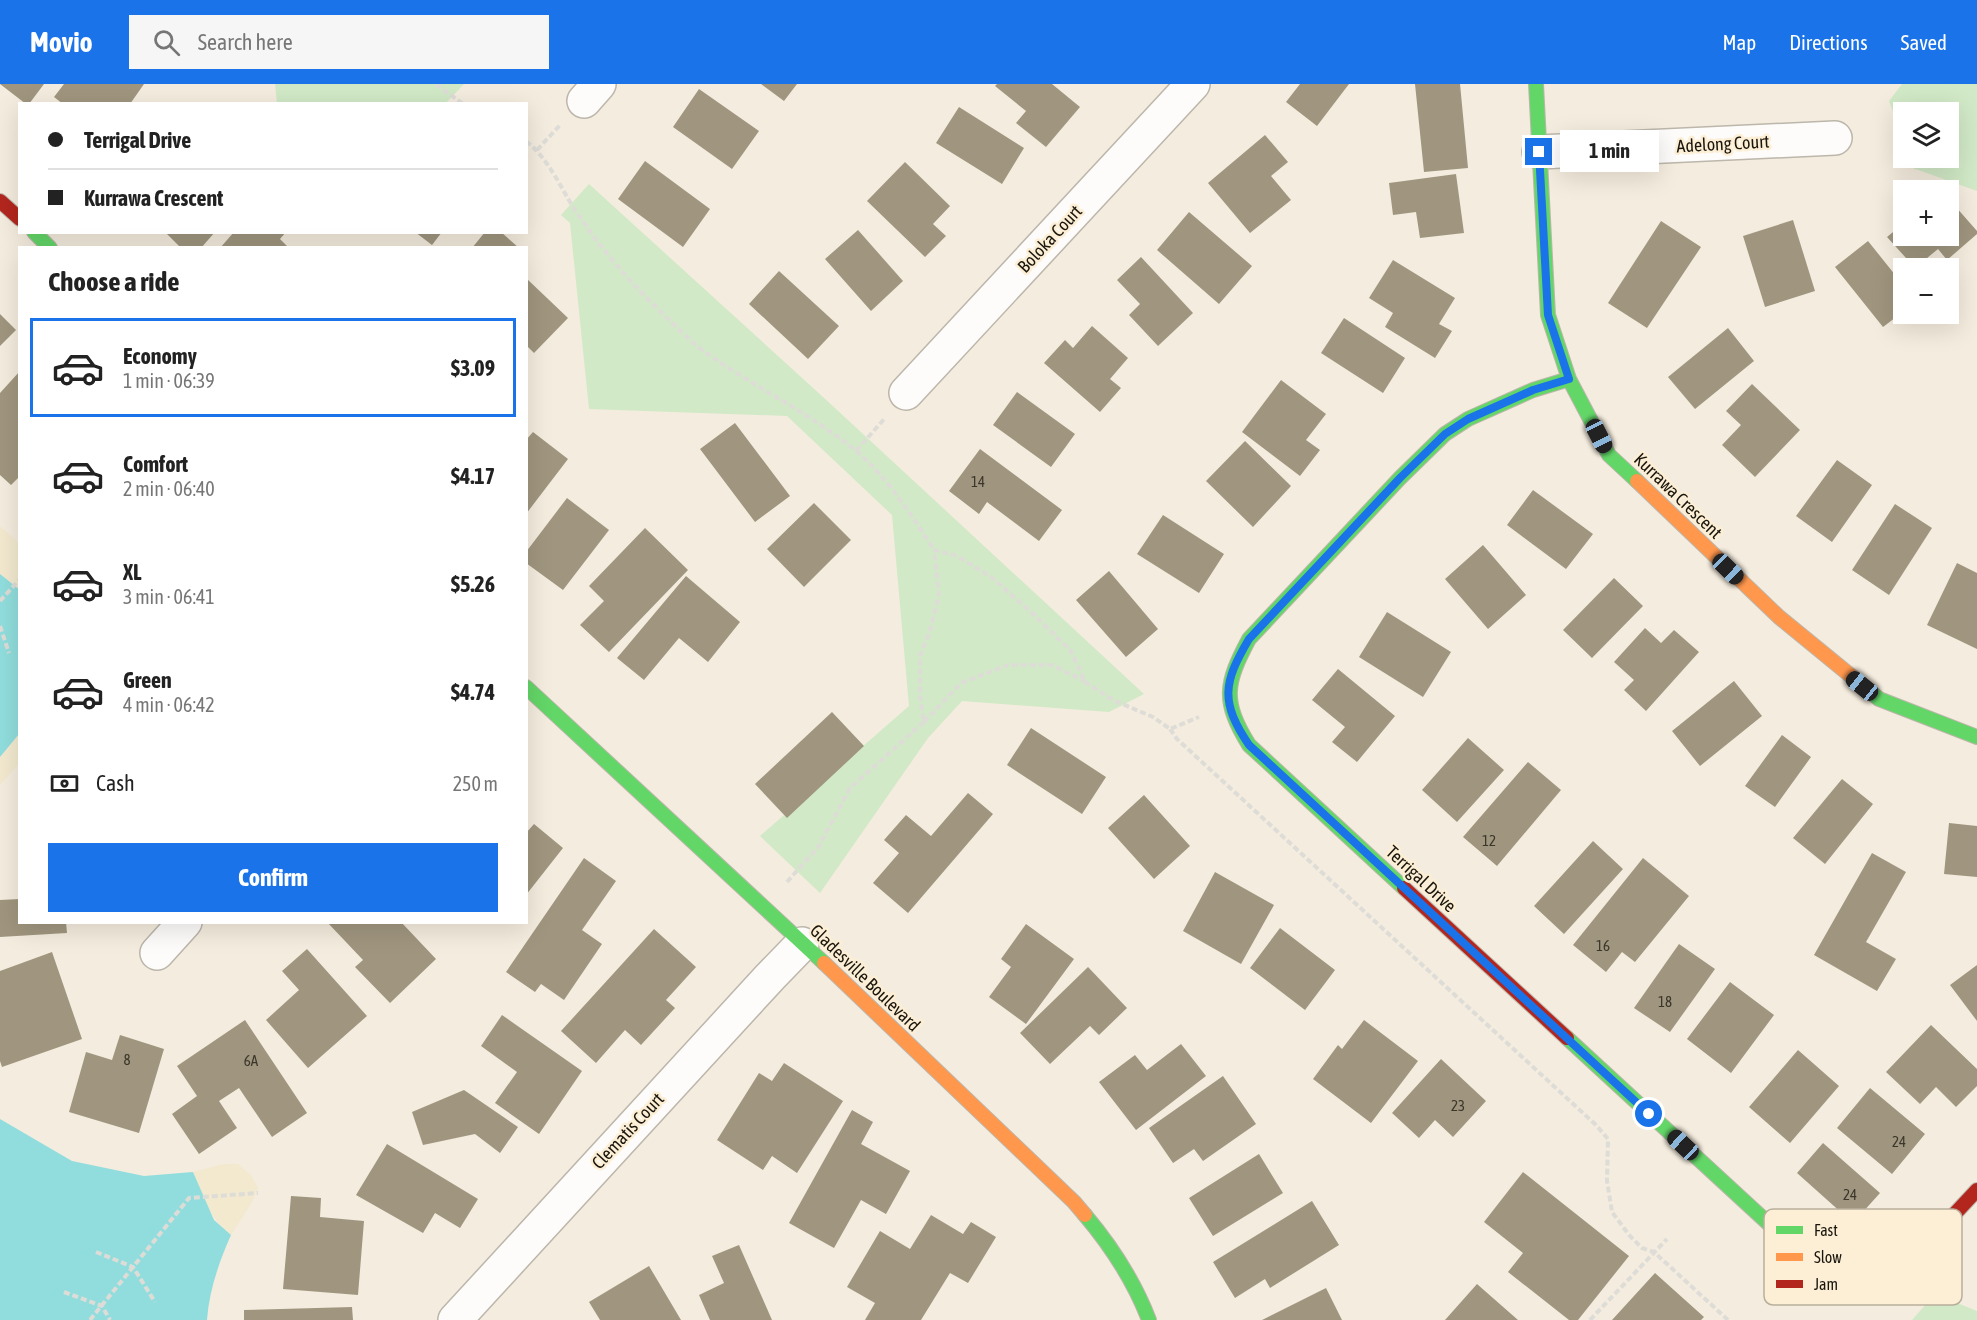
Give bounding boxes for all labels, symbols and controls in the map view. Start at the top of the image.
search box [129,15,549,69]
text: Movio [30,26,93,58]
icon: search [150,26,183,59]
text: Search here [198,29,293,55]
text: Map [1722,30,1756,54]
text: Directions [1789,30,1868,54]
text: Saved [1901,30,1947,54]
map controls [1893,102,1959,324]
button: layers [1893,102,1959,168]
text: Terrigal Drive [84,127,191,153]
callout: 1 min [1560,131,1659,173]
street label: Adelong Court [1676,131,1770,156]
route end [1525,138,1552,165]
text: 1 min [1589,139,1630,162]
button: + [1893,180,1959,246]
text: Kurrawa Crescent [84,185,223,211]
street label: Boloka Court [1013,201,1086,277]
button: − [1893,258,1959,324]
text: Choose a ride [48,266,180,297]
icon: car [51,341,105,395]
text: Economy [123,343,197,369]
text: $3.09 [451,355,495,381]
text: 1 min · 06:39 [123,369,215,392]
car [1583,416,1615,456]
street label: Kurrawa Crescent [1630,448,1727,543]
icon: car [51,449,105,503]
text: Comfort [123,451,188,477]
text: $4.17 [451,463,495,489]
house number: 14 [971,473,985,490]
text: 2 min · 06:40 [123,477,215,500]
car [1709,550,1747,588]
icon: car [51,557,105,611]
text: XL [123,559,141,585]
text: $5.26 [451,571,495,597]
text: 3 min · 06:41 [123,585,215,608]
icon: car [51,665,105,719]
text: Green [123,667,172,693]
car [1842,668,1882,704]
text: $4.74 [451,679,495,705]
text: 4 min · 06:42 [123,693,215,716]
icon: cash [48,767,81,800]
text: Cash [96,770,135,796]
text: 250 m [453,772,498,795]
house number: 12 [1482,832,1496,849]
street label: Terrigal Drive [1382,841,1461,916]
button: Confirm [48,843,498,912]
street label: Gladesville Boulevard [806,920,925,1036]
house number: 16 [1596,937,1610,954]
house number: 18 [1658,993,1672,1010]
house number: 8 [123,1051,131,1068]
house number: 6A [244,1052,259,1069]
street label: Clematis Court [587,1088,668,1173]
house number: 23 [1451,1097,1465,1114]
route start [1635,1100,1662,1127]
car [1664,1126,1702,1164]
house number: 24 [1892,1133,1906,1150]
house number: 24 [1843,1186,1857,1203]
legend [1764,1209,1962,1305]
text: Fast [1814,1221,1838,1239]
text: Slow [1814,1248,1842,1266]
text: Jam [1814,1275,1838,1293]

